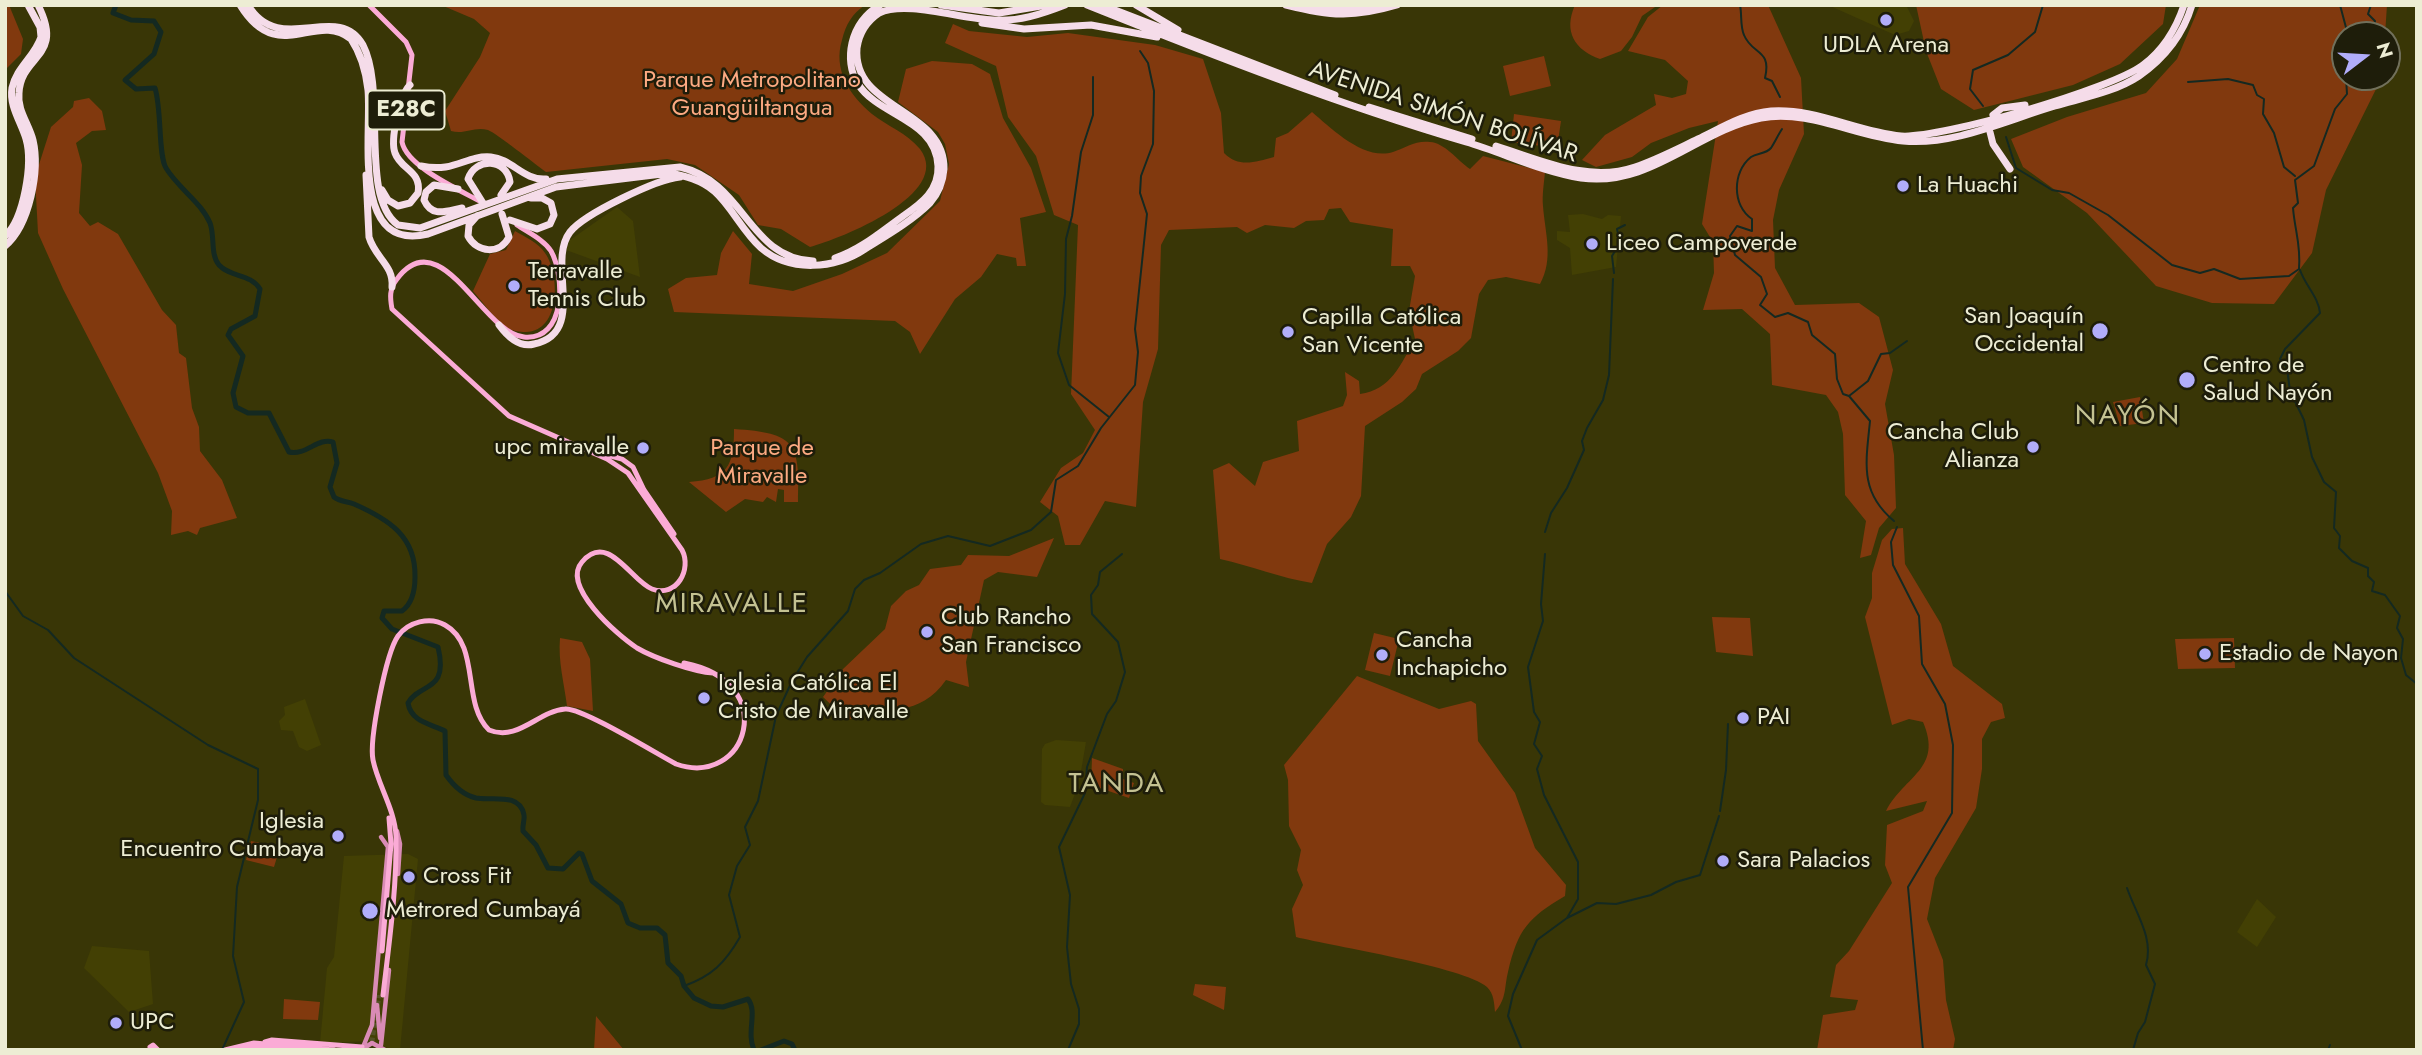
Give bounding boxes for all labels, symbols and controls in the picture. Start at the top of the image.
marker: UDLA Arena [1878,12,1894,28]
north arrow [2331,21,2401,91]
place label: UDLA Arena [1823,32,1949,60]
text: N [2370,39,2400,61]
street label: AVENIDA SIMÓN BOLÍVAR [1305,56,1581,170]
park label: Parque Metropolitano Guangüiltangua [643,67,861,123]
road number: E28C [368,90,444,130]
place label: La Huachi [1917,172,2018,200]
marker: La Huachi [1895,178,1911,194]
place label: Liceo Campoverde [1606,230,1797,258]
marker: Liceo Campoverde [1584,236,1600,252]
place label: Terravalle Tennis Club [528,258,646,314]
marker: Terravalle Tennis Club [506,278,522,294]
place label: San Joaquín Occidental [1964,303,2084,359]
place label: Capilla Católica San Vicente [1302,304,1461,360]
marker: San Joaquín Occidental [2090,321,2110,341]
marker: Capilla Católica San Vicente [1280,324,1296,340]
place label: Centro de Salud Nayón [2203,352,2333,408]
marker: Centro de Salud Nayón [2177,370,2197,390]
district label: NAYÓN [2075,400,2181,434]
place label: Cancha Club Alianza [1887,419,2019,475]
place label: upc miravalle [494,434,629,462]
park label: Parque de Miravalle [710,435,814,491]
marker: Cancha Club Alianza [2025,439,2041,455]
marker: upc miravalle [635,440,651,456]
district label: MIRAVALLE [656,588,808,622]
place label: Club Rancho San Francisco [941,604,1081,660]
marker: Club Rancho San Francisco [919,624,935,640]
place label: Cancha Inchapicho [1396,627,1507,683]
place label: Estadio de Nayon [2219,640,2399,668]
marker: Estadio de Nayon [2197,646,2213,662]
marker: Cancha Inchapicho [1374,647,1390,663]
place label: Iglesia Católica El Cristo de Miravalle [718,670,909,726]
marker: Iglesia Católica El Cristo de Miravalle [696,690,712,706]
place label: PAI [1757,704,1790,732]
marker: PAI [1735,710,1751,726]
district label: TANDA [1069,768,1165,802]
place label: Iglesia Encuentro Cumbaya [120,808,324,864]
marker: Iglesia Encuentro Cumbaya [330,828,346,844]
place label: Sara Palacios [1737,847,1870,875]
marker: Sara Palacios [1715,853,1731,869]
place label: Cross Fit [423,863,511,891]
marker: Cross Fit [401,869,417,885]
place label: Metrored Cumbayá [386,897,581,925]
marker: Metrored Cumbayá [360,901,380,921]
place label: UPC [130,1009,175,1037]
marker: UPC [108,1015,124,1031]

